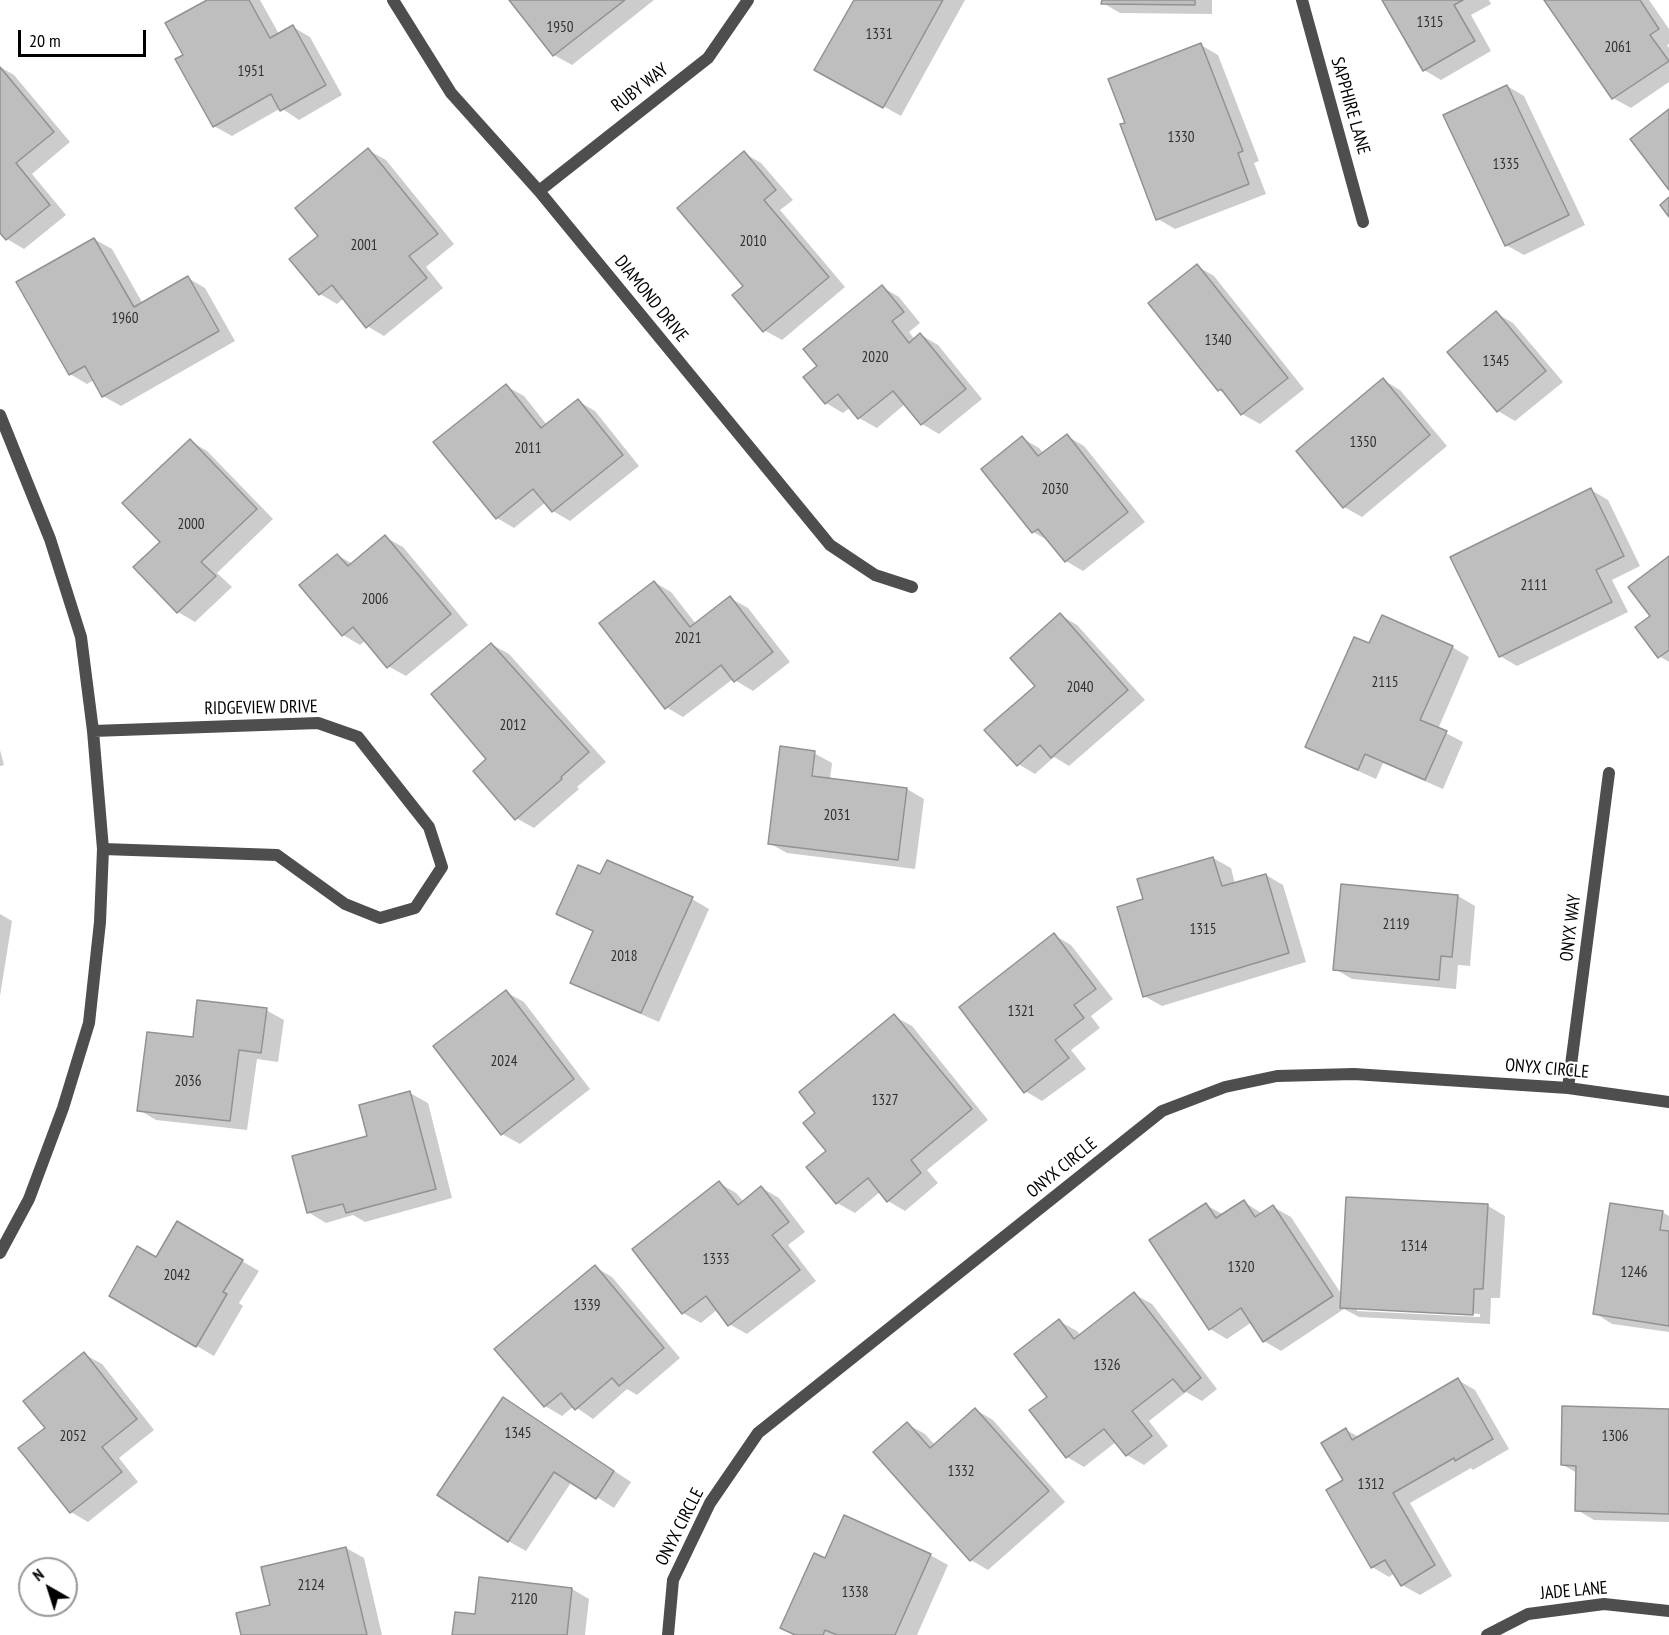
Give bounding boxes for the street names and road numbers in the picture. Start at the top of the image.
street label: SAPPHIRE LANE [1326,55,1374,157]
street label: RUBY WAY [607,59,673,117]
street label: DIAMOND DRIVE [610,251,692,347]
street label: RIDGEVIEW DRIVE [204,696,318,720]
street label: ONYX WAY [1556,893,1586,963]
street label: ONYX CIRCLE [1504,1055,1590,1083]
street label: ONYX CIRCLE [1023,1133,1101,1203]
street label: ONYX CIRCLE [651,1485,709,1569]
street label: JADE LANE [1540,1577,1608,1605]

